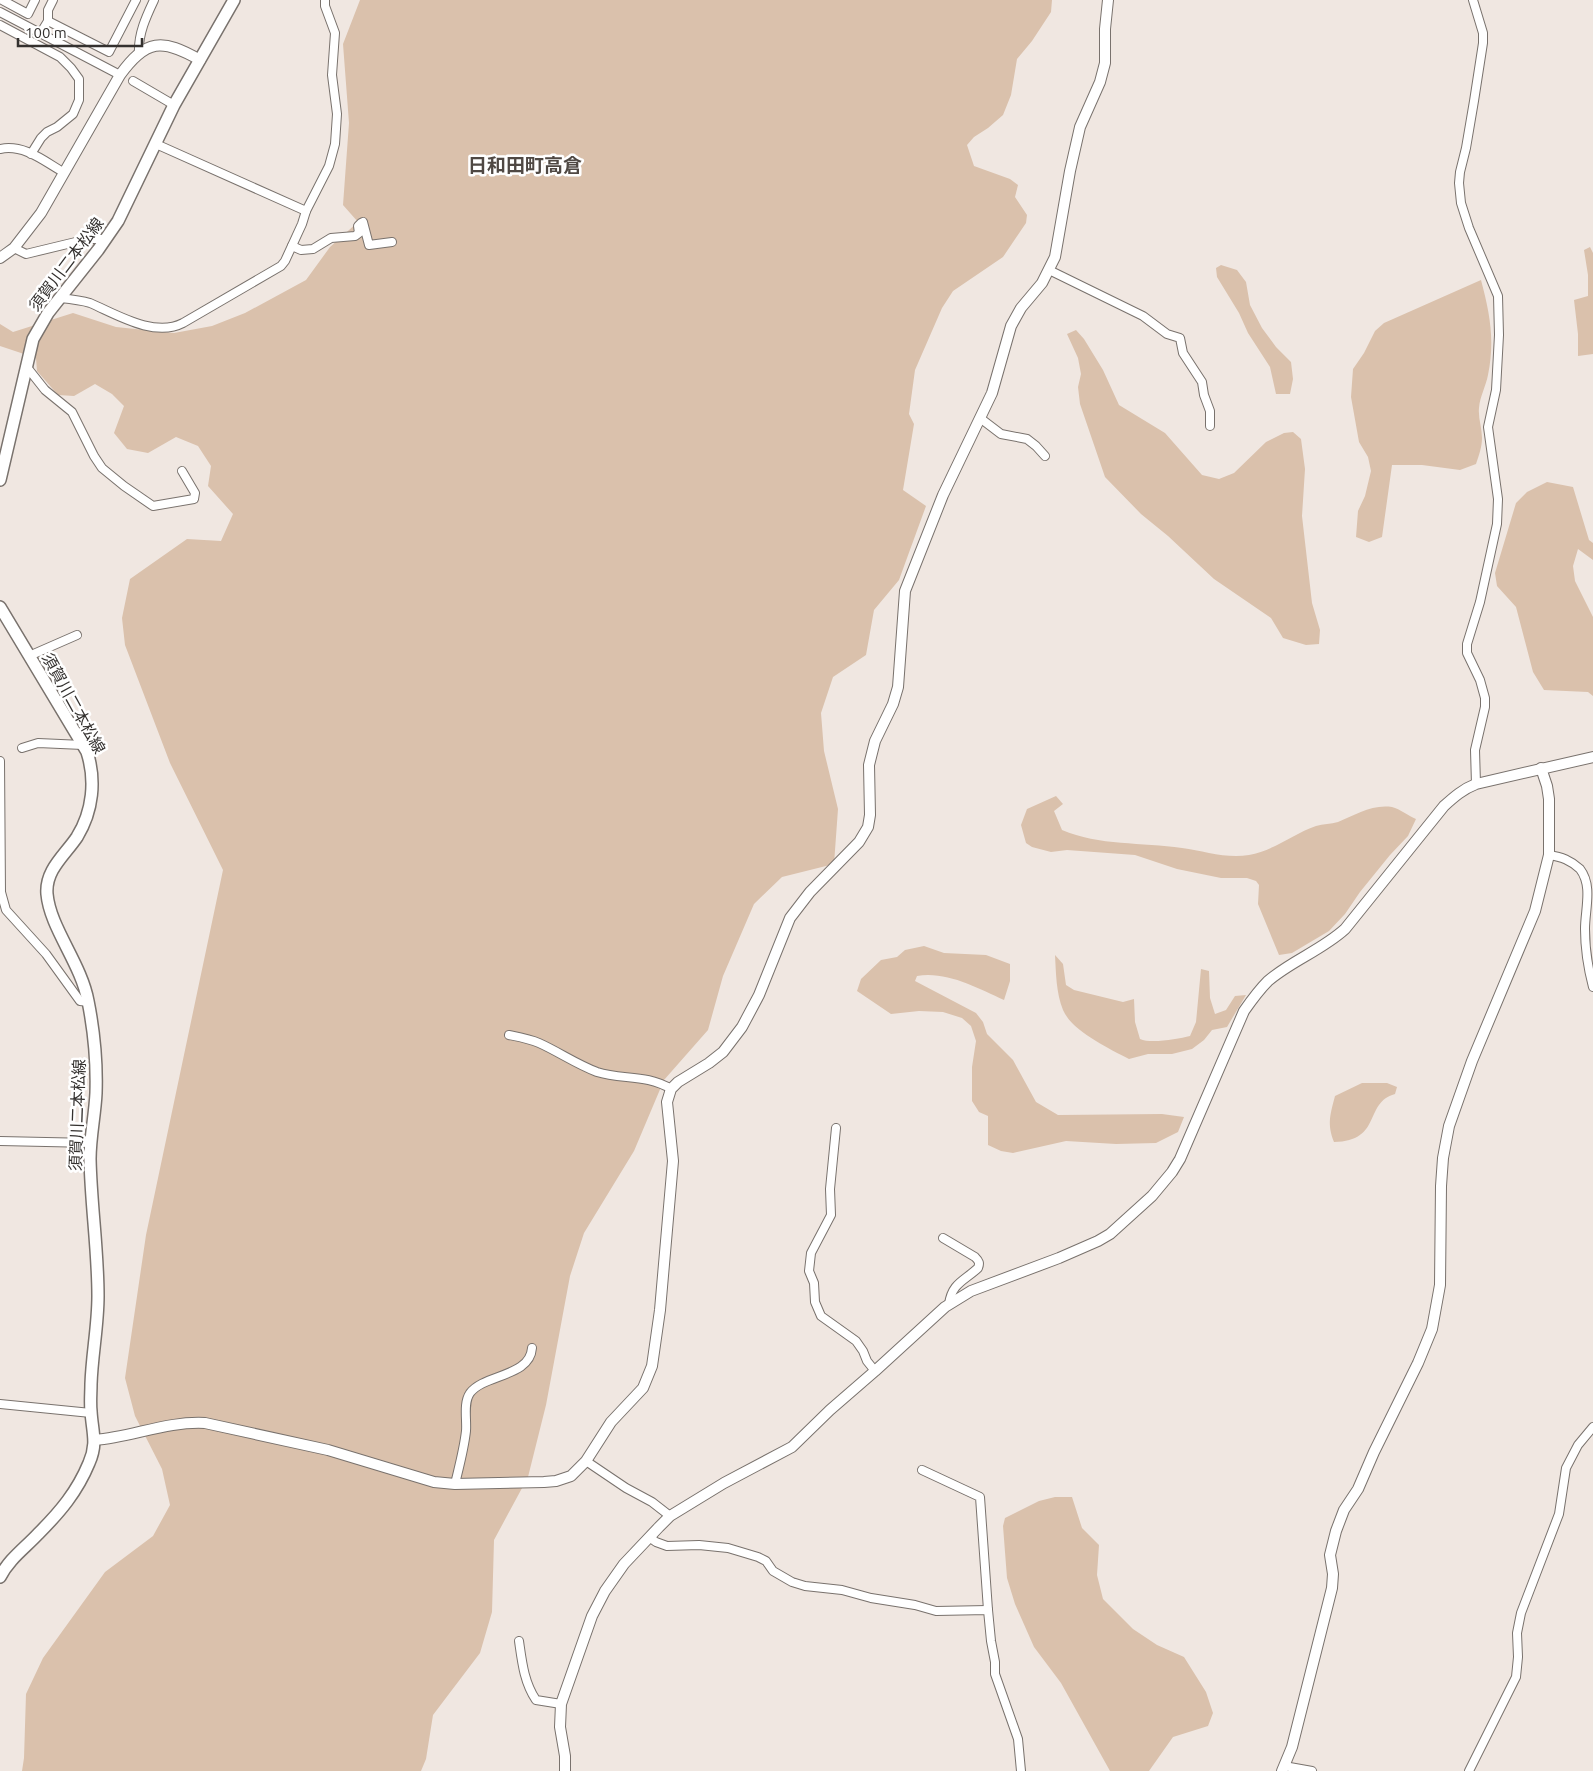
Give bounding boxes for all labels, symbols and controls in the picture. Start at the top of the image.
scale bar [18,15,141,47]
text: 100 m [25,24,67,41]
district label: 日和田町高倉 [468,154,582,176]
street label: 須賀川二本松線 [25,214,107,314]
street label: 須賀川二本松線 [39,650,109,756]
street label: 須賀川二本松線 [66,1059,88,1171]

